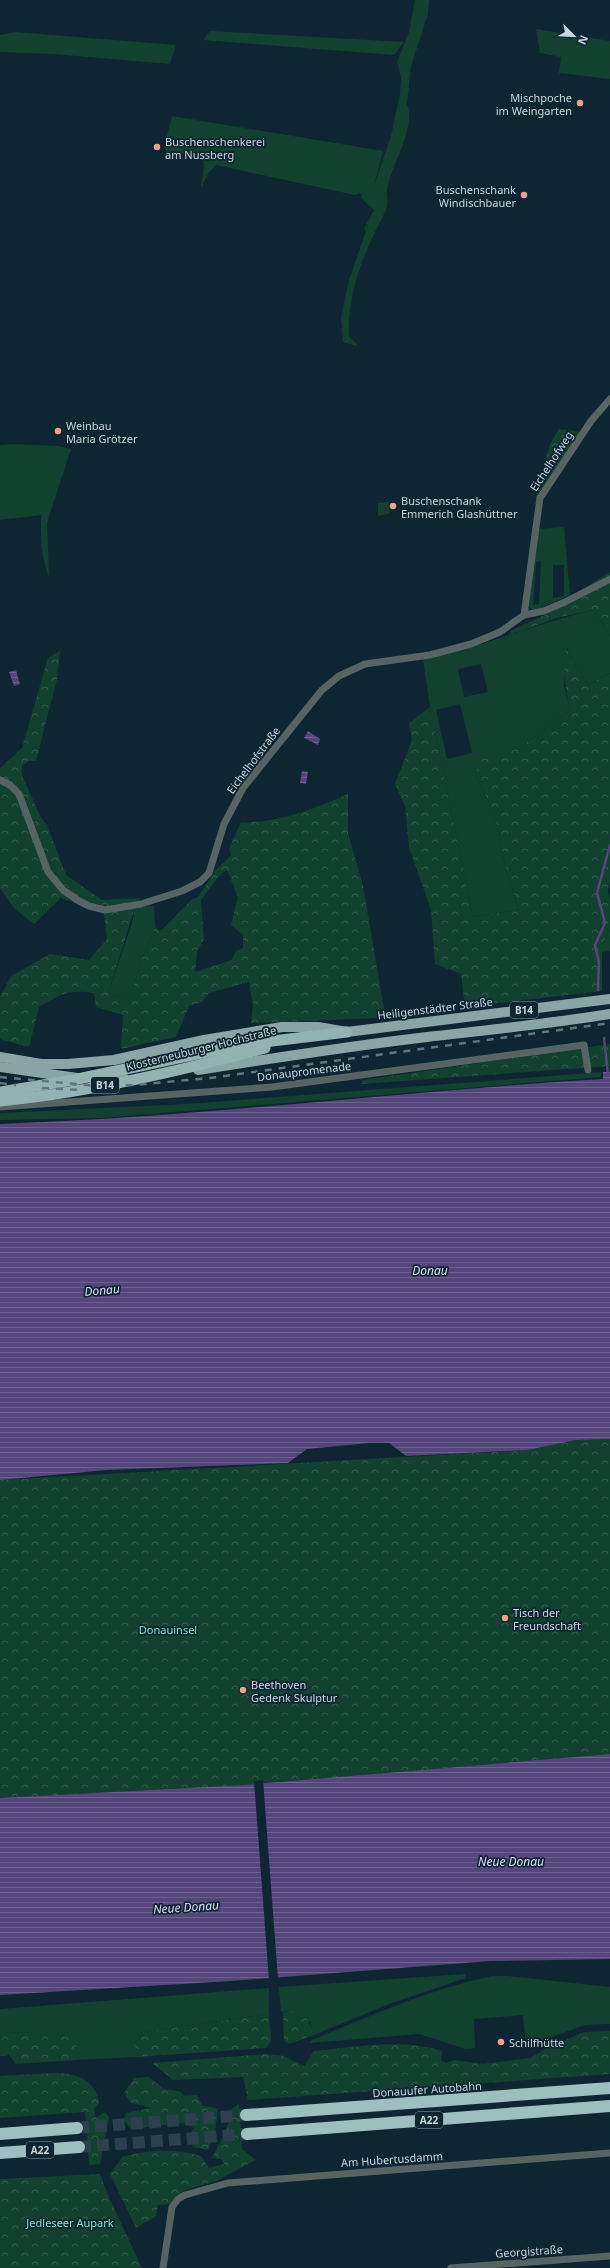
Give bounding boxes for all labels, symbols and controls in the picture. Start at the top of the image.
north arrow [554,16,594,56]
text: N [575,33,592,47]
place label: Mischpoche im Weingarten [496,90,572,118]
marker: Mischpoche im Weingarten [575,98,585,108]
place label: Buschenschenkerei am Nussberg [165,134,265,162]
marker: Buschenschenkerei am Nussberg [152,142,162,152]
place label: Buschenschank Windischbauer [436,182,516,210]
marker: Buschenschank Windischbauer [519,190,529,200]
place label: Weinbau Maria Grötzer [66,418,138,446]
marker: Weinbau Maria Grötzer [53,426,63,436]
street label: Eichelhofweg [526,428,576,494]
place label: Buschenschank Emmerich Glashüttner [401,493,518,521]
marker: Buschenschank Emmerich Glashüttner [388,501,398,511]
street label: Eichelhofstraße [223,723,283,797]
street label: Heiligenstädter Straße [376,993,494,1023]
road number: B14 [510,1002,538,1018]
street label: Klosterneuburger Hochstraße [124,1022,278,1074]
street label: Donaupromenade [256,1058,352,1084]
road number: B14 [91,1077,119,1093]
water label: Donau [412,1262,448,1279]
water label: Donau [84,1280,120,1300]
place label: Tisch der Freundschaft [513,1605,581,1633]
marker: Tisch der Freundschaft [500,1613,510,1623]
park label: Donauinsel [139,1622,197,1637]
place label: Beethoven Gedenk Skulptur [251,1677,338,1705]
marker: Beethoven Gedenk Skulptur [238,1685,248,1695]
water label: Neue Donau [478,1853,544,1870]
water label: Neue Donau [152,1896,220,1918]
place label: Schilfhütte [509,2035,564,2050]
marker: Schilfhütte [496,2037,506,2047]
street label: Donauufer Autobahn [372,2078,482,2100]
road number: A22 [415,2112,443,2128]
road number: A22 [26,2142,54,2158]
street label: Am Hubertusdamm [341,2148,443,2170]
park label: Jedleseer Aupark [25,2215,114,2230]
street label: Georgistraße [495,2241,563,2261]

